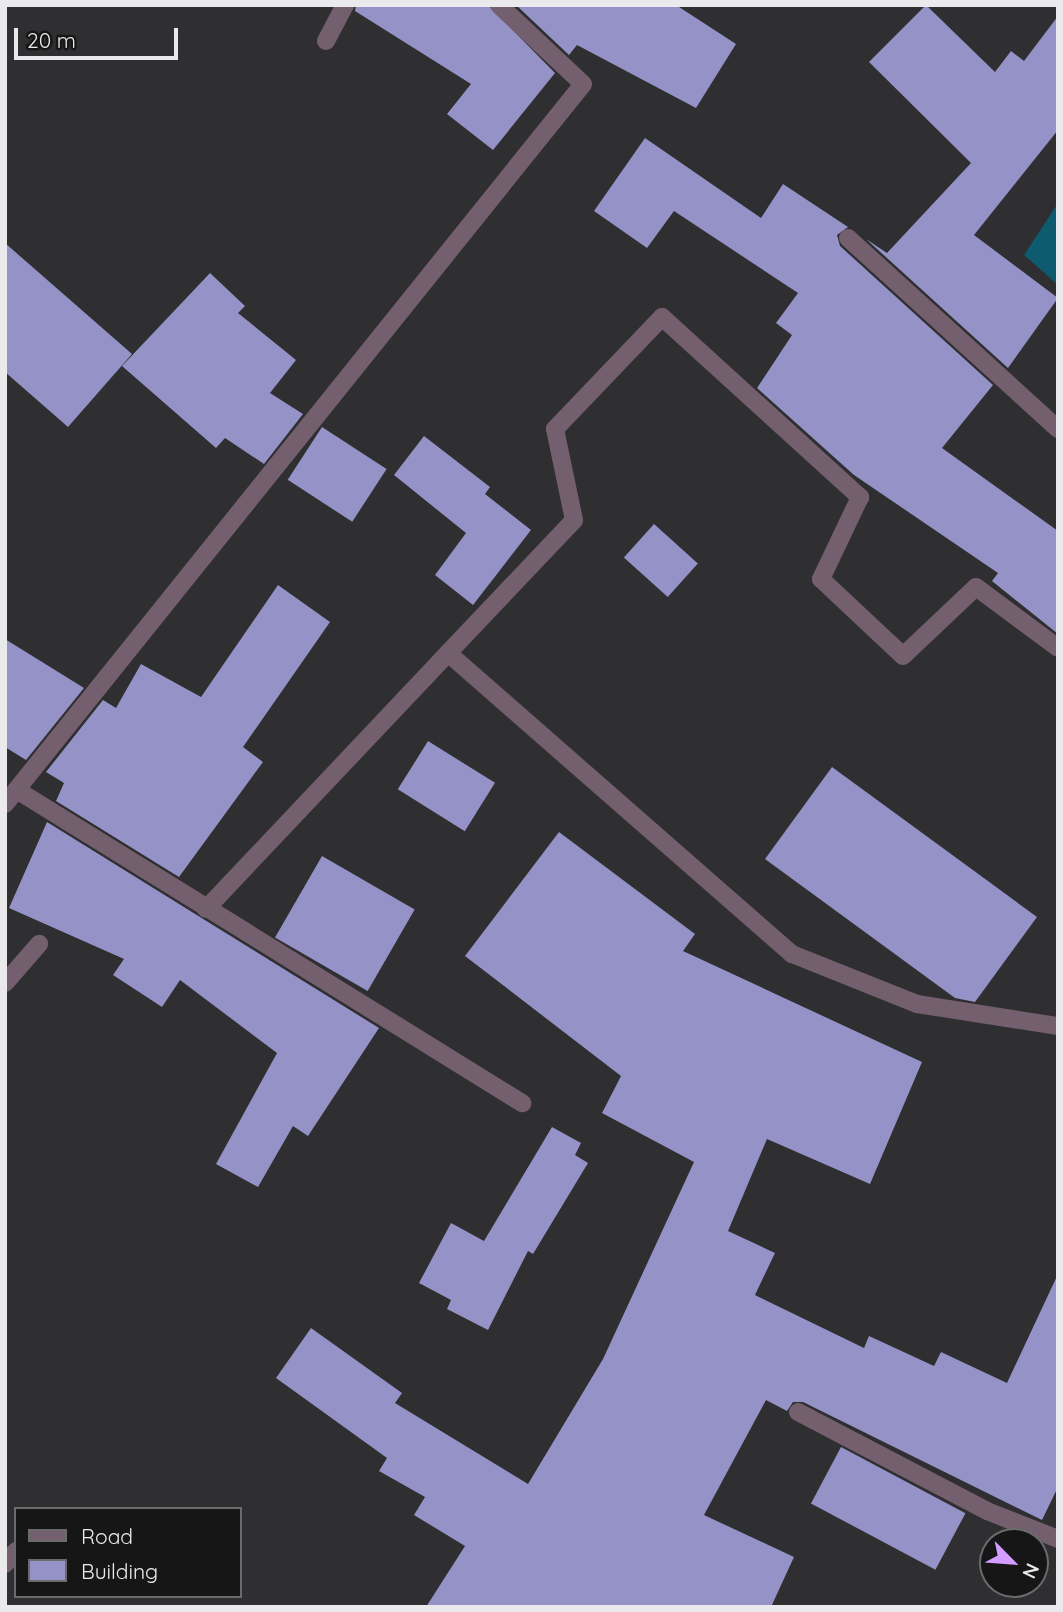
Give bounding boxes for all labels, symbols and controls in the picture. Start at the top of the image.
scale bar [18,14,182,58]
text: 20 m [27,27,76,53]
legend [14,1507,242,1598]
text: Road [81,1523,133,1549]
north arrow [979,1528,1049,1598]
text: Building [81,1558,158,1584]
text: N [1017,1560,1045,1582]

